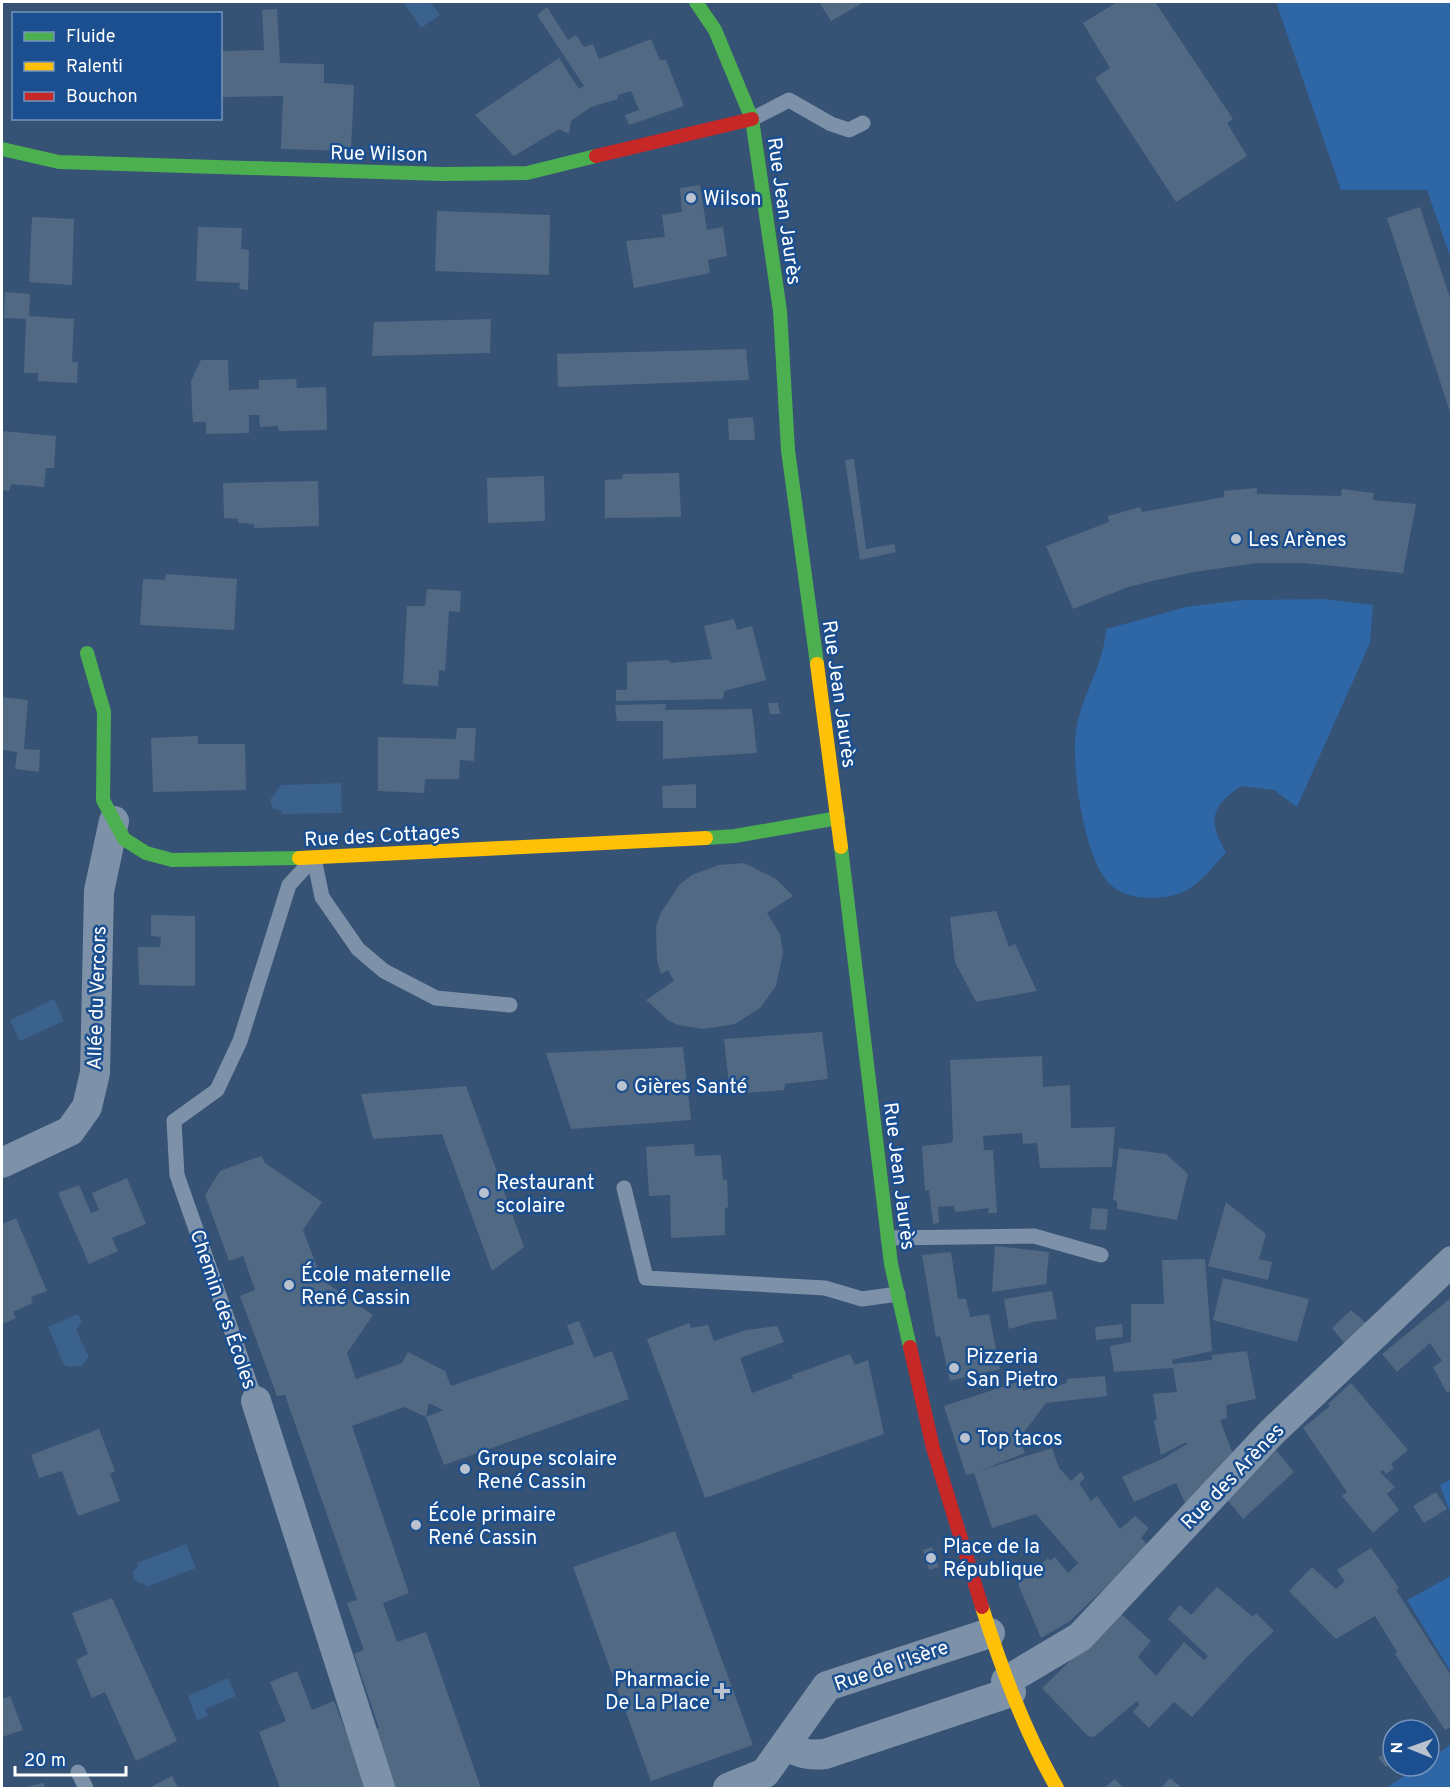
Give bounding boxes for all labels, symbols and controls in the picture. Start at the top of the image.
legend [12,12,222,120]
text: Fluide [66,26,115,49]
text: Ralenti [66,56,123,79]
text: Bouchon [66,86,138,109]
street label: Rue Jean Jaurès [760,136,806,287]
street label: Rue Wilson [330,141,428,169]
place label: Wilson [703,187,762,213]
marker: Wilson [684,191,698,205]
place label: Les Arènes [1248,528,1347,554]
marker: Les Arènes [1229,532,1243,546]
street label: Rue Jean Jaurès [815,619,861,770]
street label: Rue des Cottages [304,820,461,854]
street label: Allée du Vercors [82,926,114,1071]
place label: Gières Santé [634,1075,747,1101]
marker: Gières Santé [615,1079,629,1093]
street label: Rue Jean Jaurès [876,1101,920,1252]
place label: Restaurant scolaire [496,1171,595,1220]
marker: Restaurant scolaire [477,1186,491,1200]
street label: Chemin des Écoles [183,1226,263,1393]
place label: École maternelle René Cassin [301,1261,451,1312]
marker: École maternelle René Cassin [282,1278,296,1292]
place label: Pizzeria San Pietro [966,1345,1058,1394]
marker: Pizzeria San Pietro [947,1361,961,1375]
street label: Rue des Arènes [1176,1419,1291,1536]
place label: Top tacos [977,1427,1063,1453]
marker: Top tacos [958,1431,972,1445]
place label: Groupe scolaire René Cassin [477,1447,617,1496]
marker: Groupe scolaire René Cassin [458,1462,472,1476]
place label: École primaire René Cassin [428,1501,556,1552]
marker: École primaire René Cassin [409,1518,423,1532]
place label: Place de la République [943,1535,1044,1584]
marker: Place de la République [924,1551,938,1565]
street label: Rue de l'Isère [831,1635,952,1699]
place label: Pharmacie De La Place [605,1668,710,1717]
marker: Pharmacie De La Place [715,1684,729,1698]
north arrow [1381,1718,1441,1778]
scale bar [15,1739,126,1777]
text: N [1388,1742,1408,1754]
text: 20 m [24,1750,66,1773]

